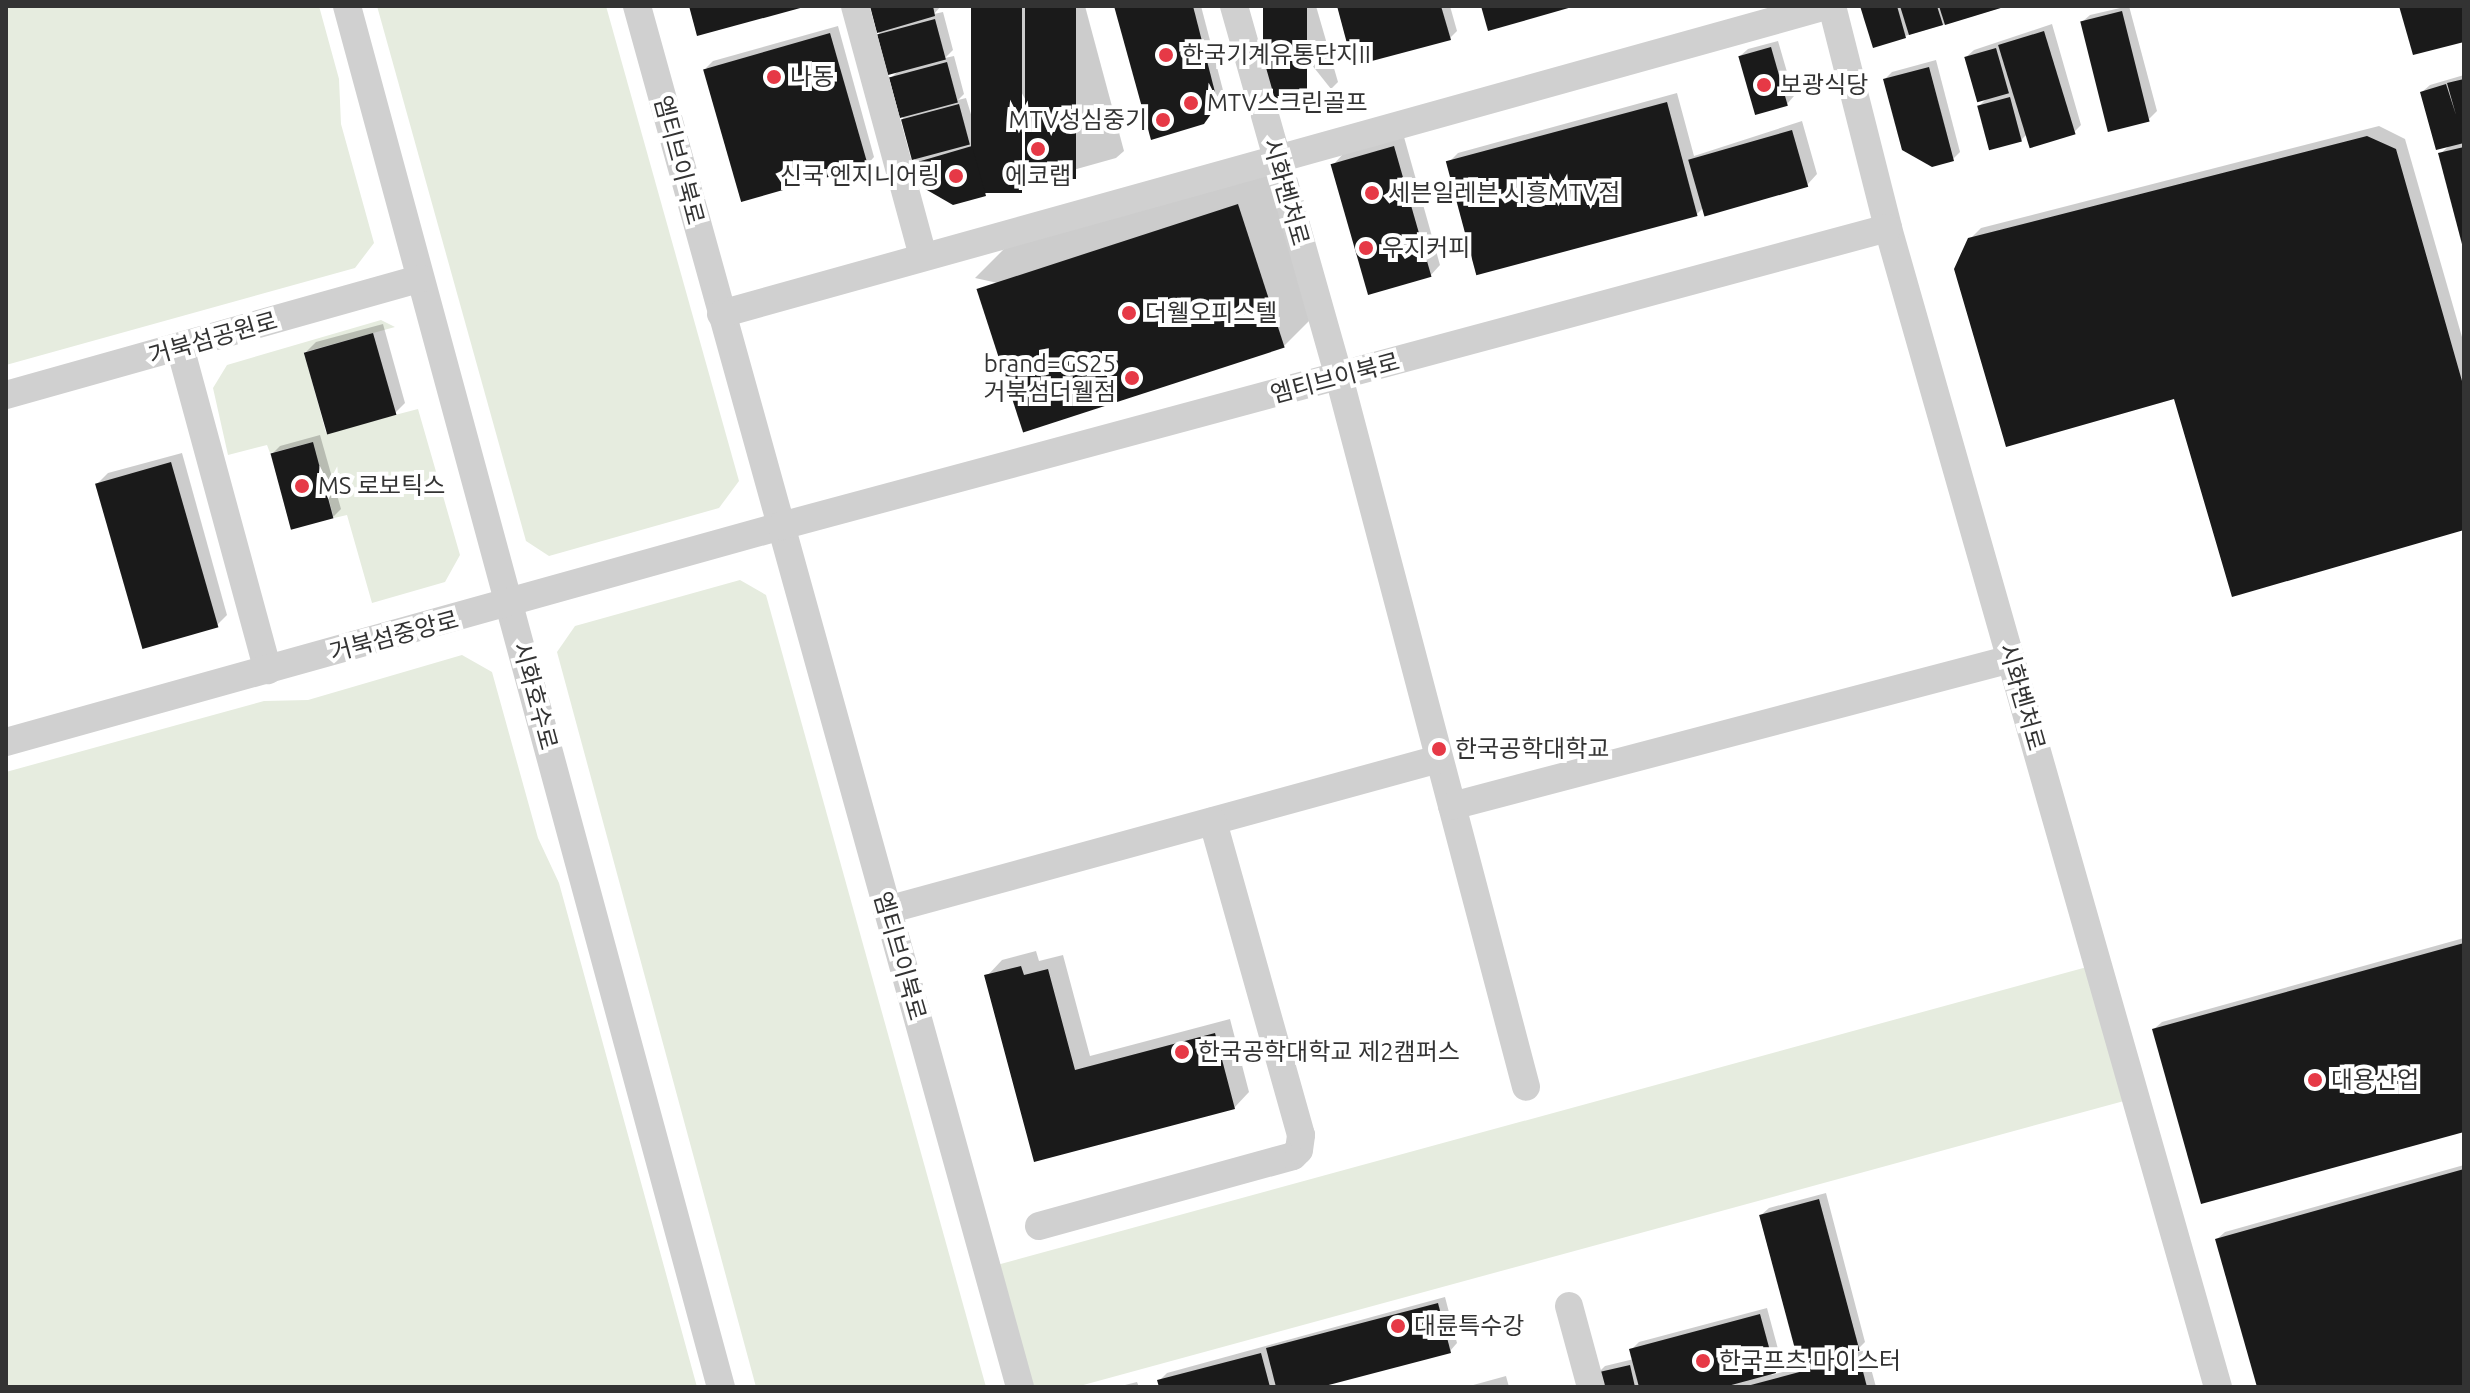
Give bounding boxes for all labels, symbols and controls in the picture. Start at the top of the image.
place label: 한국기계유통단지II [1182,41,1371,69]
marker: 한국기계유통단지II [1157,46,1175,64]
place label: 나동 [790,63,834,91]
marker: 나동 [765,68,783,86]
place label: 보광식당 [1780,71,1868,99]
marker: 보광식당 [1755,76,1773,94]
place label: MTV스크린골프 [1207,89,1367,117]
street label: 엠티브이북로 [648,92,710,228]
marker: MTV스크린골프 [1182,94,1200,112]
place label: MTV성심중기 [1009,106,1147,134]
marker: MTV성심중기 [1154,111,1172,129]
street label: 시화벤처로 [1257,135,1315,249]
marker: 에코랩 [1029,140,1047,158]
place label: 신국 엔지니어링 [780,162,940,190]
place label: 에코랩 [1005,162,1071,190]
marker: 신국 엔지니어링 [947,167,965,185]
place label: 세븐일레븐 시흥MTV점 [1388,179,1620,207]
marker: 세븐일레븐 시흥MTV점 [1363,184,1381,202]
place label: 우지커피 [1382,234,1470,262]
marker: 우지커피 [1357,239,1375,257]
place label: 더웰오피스텔 [1145,299,1277,327]
marker: 더웰오피스텔 [1120,304,1138,322]
street label: 거북섬공원로 [145,306,281,370]
street label: 엠티브이북로 [1267,347,1403,409]
place label: brand=GS25 거북섬더웰점 [984,350,1116,406]
marker: brand=GS25 거북섬더웰점 [1123,369,1141,387]
place label: MS 로보틱스 [318,472,445,500]
marker: MS 로보틱스 [293,477,311,495]
street label: 거북섬중앙로 [326,605,462,667]
street label: 시화호수로 [507,639,563,753]
street label: 시화벤처로 [1993,640,2051,754]
place label: 한국공학대학교 [1455,735,1610,763]
marker: 한국공학대학교 [1430,740,1448,758]
street label: 엠티브이북로 [868,888,932,1024]
place label: 한국공학대학교 제2캠퍼스 [1198,1038,1460,1066]
marker: 한국공학대학교 제2캠퍼스 [1173,1043,1191,1061]
place label: 대용산업 [2331,1066,2419,1094]
marker: 대용산업 [2306,1071,2324,1089]
place label: 대륜특수강 [1414,1312,1524,1340]
marker: 대륜특수강 [1389,1317,1407,1335]
place label: 한국프츠 마이스터 [1719,1347,1901,1375]
marker: 한국프츠 마이스터 [1694,1352,1712,1370]

